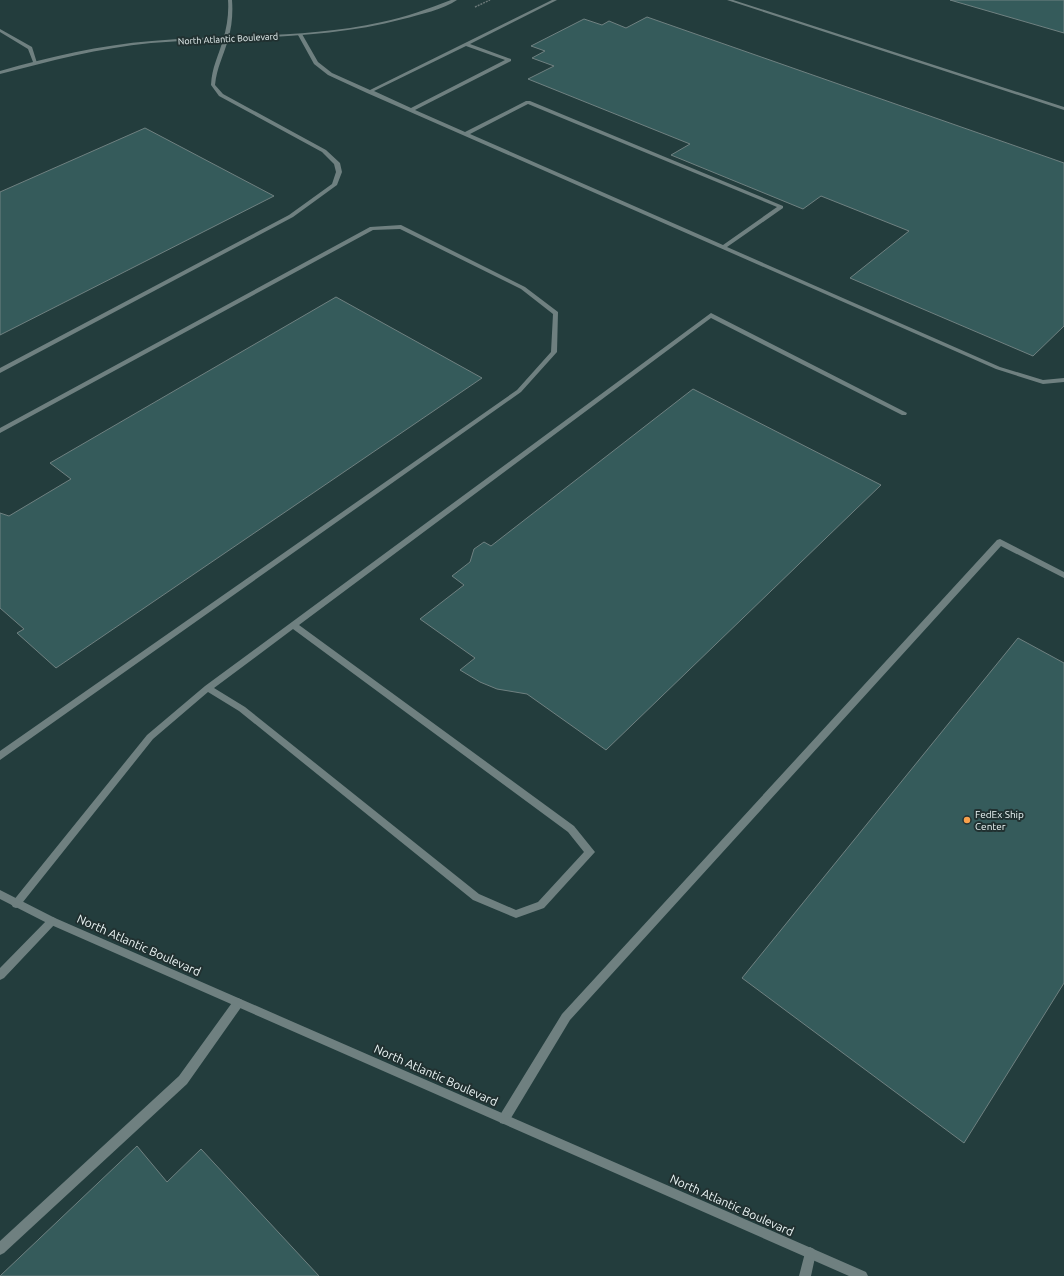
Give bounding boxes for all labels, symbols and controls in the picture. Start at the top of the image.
street label: North Atlantic Boulevard [178,31,278,47]
place label: FedEx Ship Center [975,809,1024,832]
marker: FedEx Ship Center [962,815,972,825]
street label: North Atlantic Boulevard [75,912,203,978]
street label: North Atlantic Boulevard [372,1042,500,1108]
street label: North Atlantic Boulevard [668,1172,796,1238]

